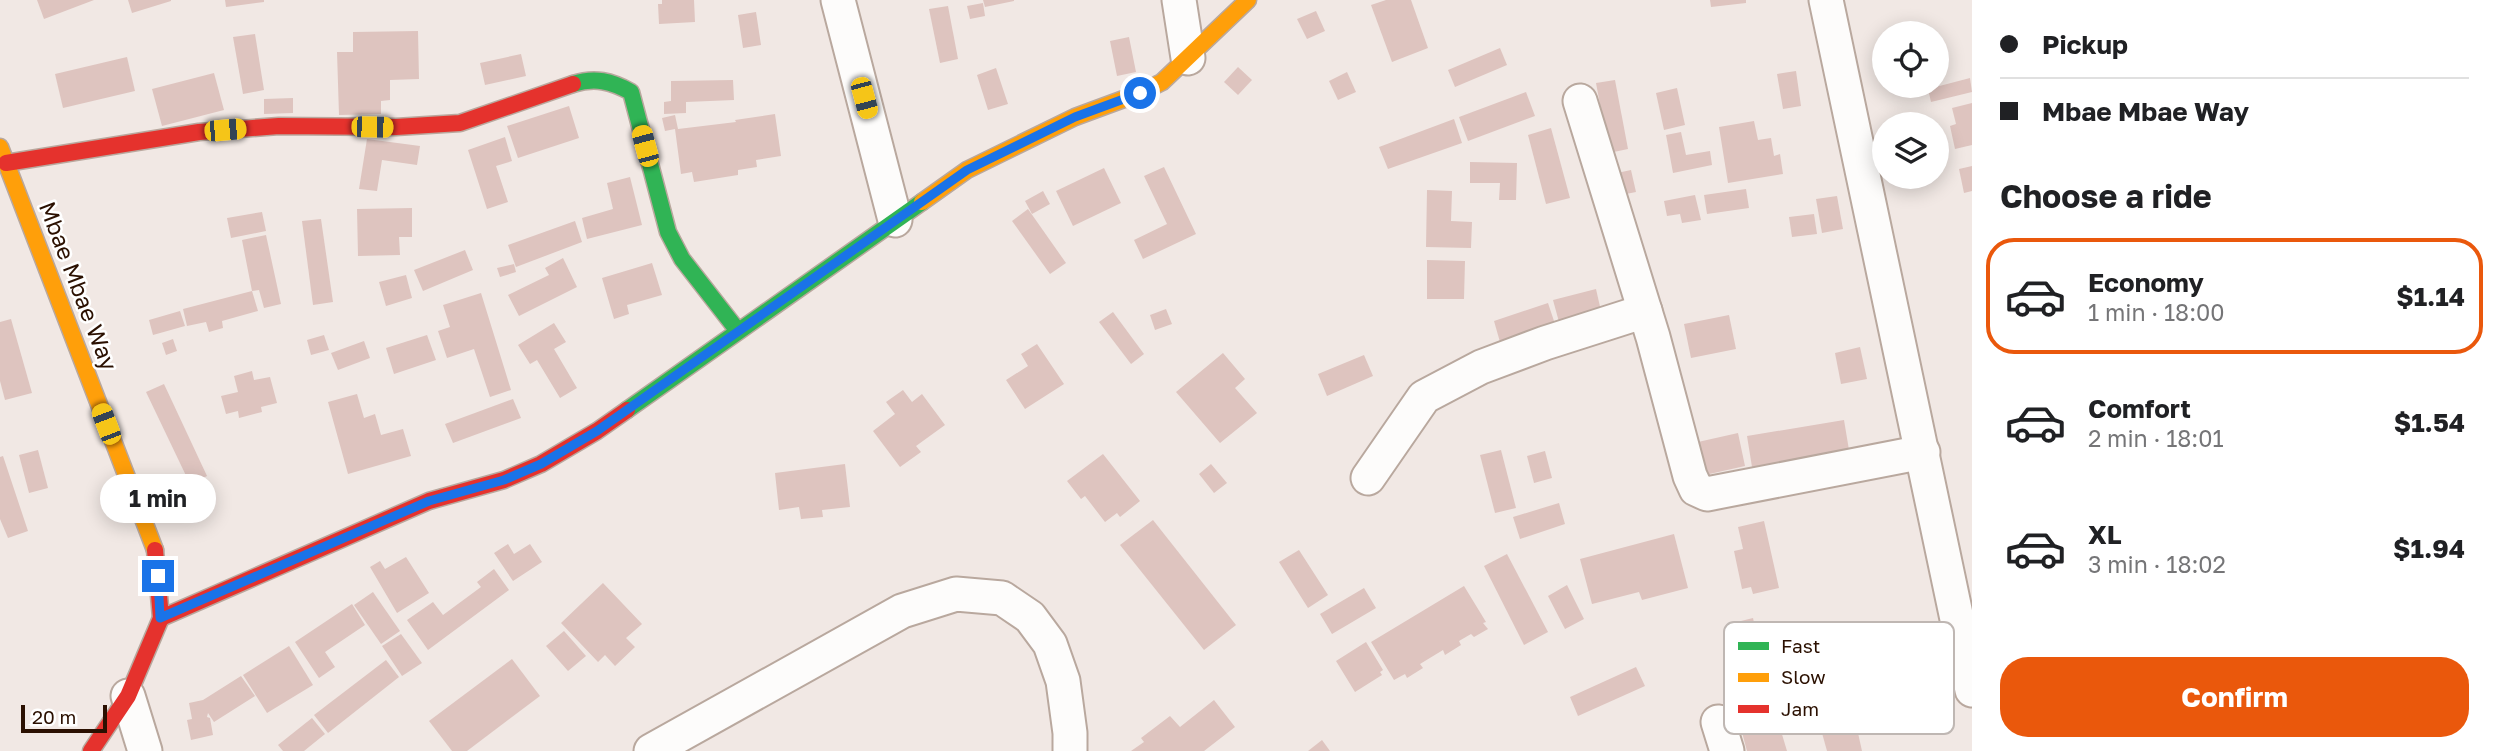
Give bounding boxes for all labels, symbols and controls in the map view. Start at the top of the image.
map controls [1872,21,1949,189]
button: locate [1872,21,1949,98]
text: Pickup [2042,29,2128,60]
car [849,75,880,121]
route start [1124,77,1156,109]
text: Mbae Mbae Way [2042,96,2249,127]
button: layers [1872,112,1949,189]
car [351,116,394,138]
car [204,118,247,142]
car [630,123,661,169]
text: Choose a ride [2000,177,2212,215]
street label: Mbae Mbae Way [34,197,124,374]
icon: car [2004,265,2067,328]
text: Economy [2088,267,2204,298]
text: $1.14 [2396,281,2465,312]
text: 1 min · 18:00 [2088,298,2225,326]
icon: car [2004,391,2067,454]
text: Comfort [2088,393,2191,424]
car [89,401,124,447]
text: $1.54 [2394,407,2465,438]
text: 2 min · 18:01 [2088,424,2224,452]
callout: 1 min [100,475,216,524]
text: 1 min [129,484,187,512]
icon: car [2004,517,2067,580]
text: XL [2088,519,2122,550]
text: $1.94 [2393,533,2465,564]
text: 3 min · 18:02 [2088,550,2226,578]
route end [142,560,174,592]
legend [1724,622,1954,734]
text: Fast [1781,634,1820,657]
button: Confirm [2000,657,2469,737]
text: Slow [1781,665,1826,688]
text: Jam [1781,697,1819,720]
scale bar [21,702,107,734]
text: 20 m [32,705,76,728]

